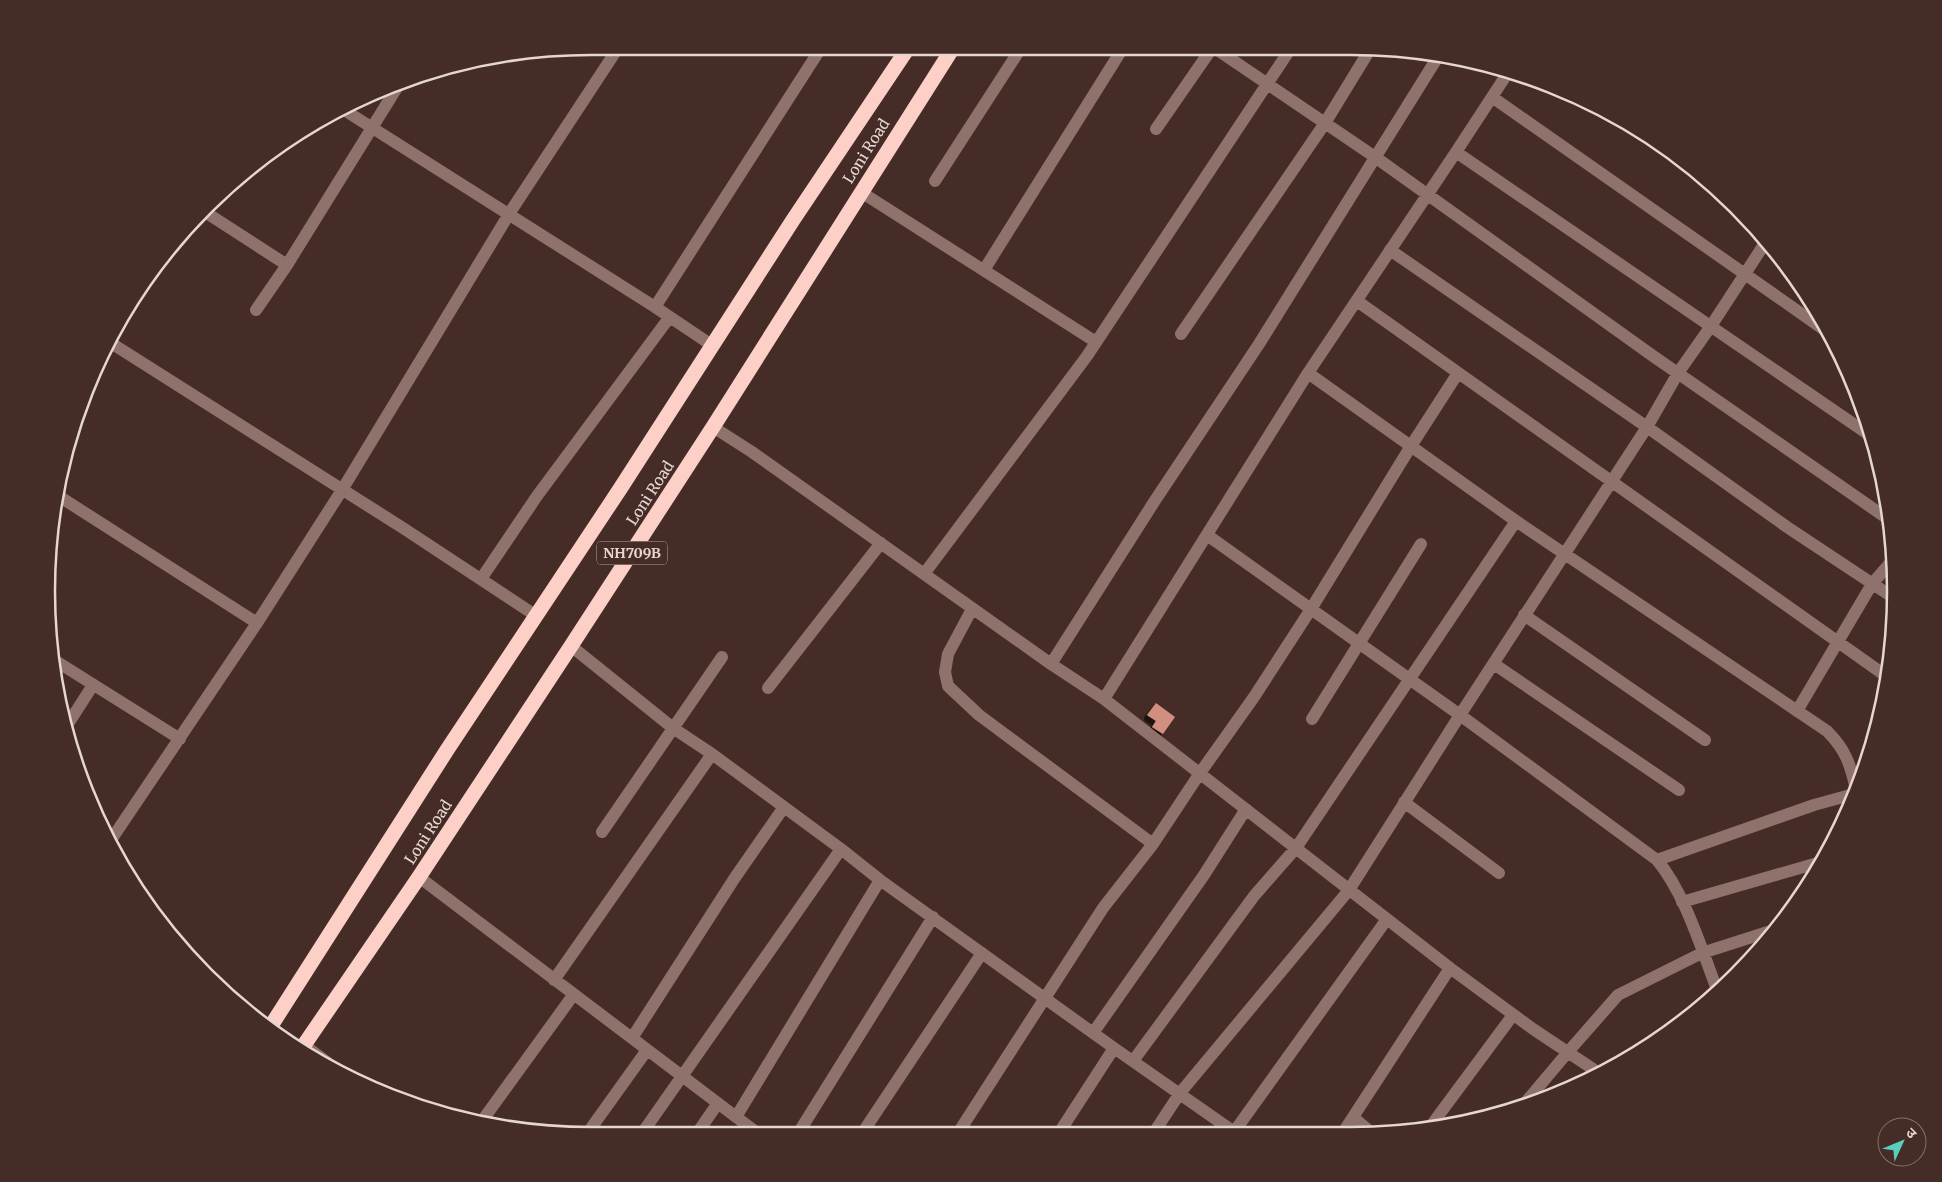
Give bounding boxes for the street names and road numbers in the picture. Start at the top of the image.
street label: Loni Road [839,115,893,187]
street label: Loni Road [622,457,678,529]
road number: NH709B [597,542,667,564]
street label: Loni Road [400,796,456,868]

